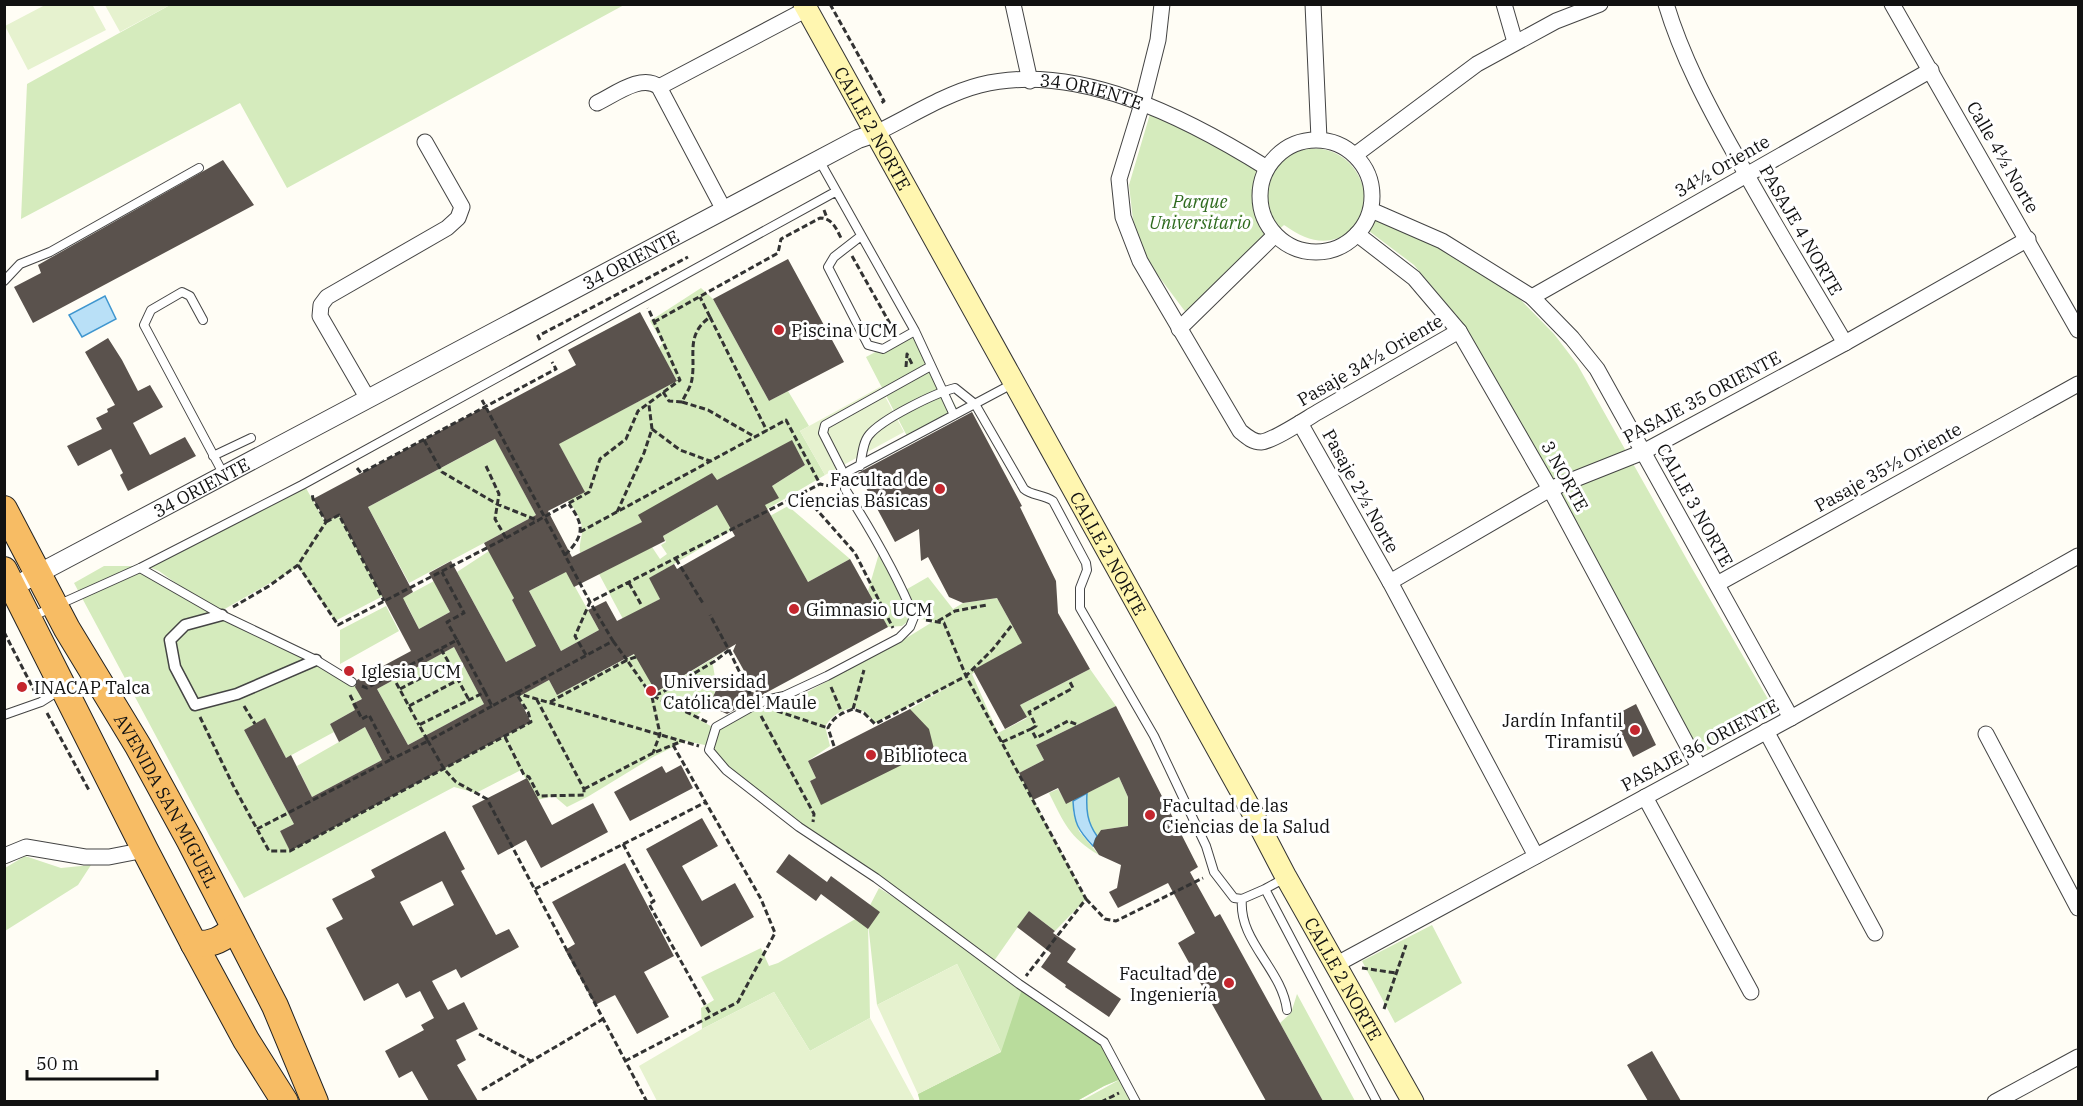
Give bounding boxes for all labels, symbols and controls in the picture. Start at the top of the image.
street label: CALLE 2 NORTE [829,62,916,194]
street label: 34 ORIENTE [1039,68,1147,114]
street label: Calle 4½ Norte [1962,97,2044,217]
street label: 34½ Oriente [1670,130,1774,202]
street label: PASAJE 4 NORTE [1754,161,1848,299]
park label: Parque Universitario [1149,190,1251,234]
street label: 34 ORIENTE [578,225,683,295]
street label: Pasaje 34½ Oriente [1293,309,1447,411]
place label: Piscina UCM [791,319,898,342]
marker: Piscina UCM [772,323,786,337]
street label: PASAJE 35 ORIENTE [1619,346,1785,448]
street label: Pasaje 35½ Oriente [1811,417,1965,517]
street label: Pasaje 2½ Norte [1317,425,1405,557]
street label: 3 NORTE [1536,437,1594,515]
street label: CALLE 3 NORTE [1652,439,1738,571]
street label: 34 ORIENTE [149,452,253,522]
place label: Facultad de Ciencias Básicas [788,468,928,512]
marker: Facultad de Ciencias Básicas [933,482,947,496]
street label: CALLE 2 NORTE [1065,487,1152,619]
place label: Gimnasio UCM [806,598,933,621]
marker: Gimnasio UCM [787,602,801,616]
place label: Iglesia UCM [361,660,461,683]
marker: Iglesia UCM [342,664,356,678]
place label: Universidad Católica del Maule [663,670,817,714]
place label: INACAP Talca [34,676,151,699]
marker: INACAP Talca [15,680,29,694]
marker: Universidad Católica del Maule [644,684,658,698]
street label: PASAJE 36 ORIENTE [1617,694,1783,796]
street label: AVENIDA SAN MIGUEL [109,709,224,892]
place label: Jardín Infantil Tiramisú [1502,709,1623,753]
marker: Jardín Infantil Tiramisú [1628,723,1642,737]
place label: Biblioteca [883,744,968,767]
marker: Biblioteca [864,748,878,762]
place label: Facultad de las Ciencias de la Salud [1162,794,1330,838]
marker: Facultad de las Ciencias de la Salud [1143,808,1157,822]
street label: CALLE 2 NORTE [1300,913,1387,1044]
place label: Facultad de Ingeniería [1119,962,1217,1006]
marker: Facultad de Ingeniería [1222,976,1236,990]
scale bar [27,1043,158,1081]
text: 50 m [36,1052,79,1075]

